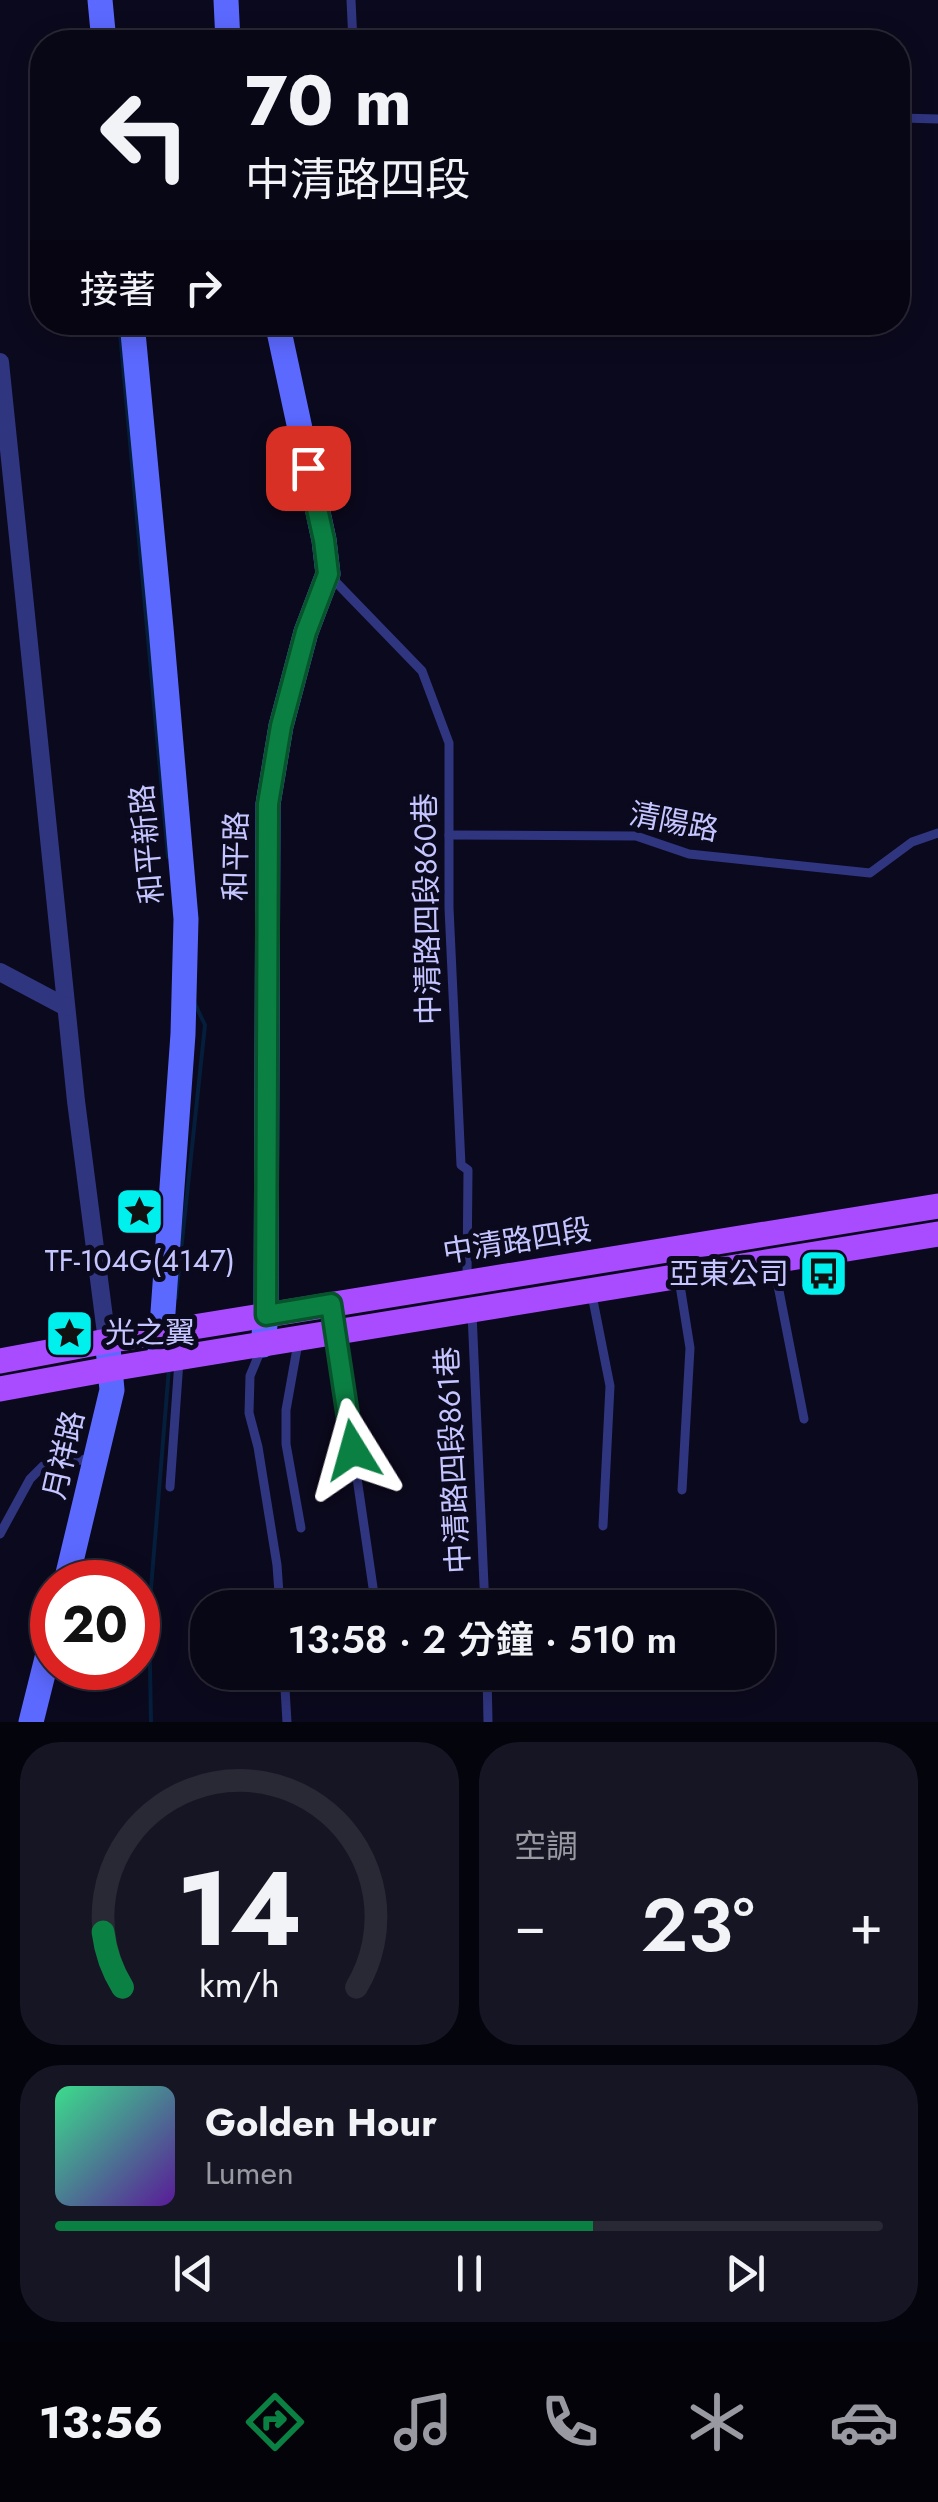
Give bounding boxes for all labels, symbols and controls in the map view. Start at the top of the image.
text: 70 m [245,50,412,151]
icon: left [80,70,210,200]
text: 中清路四段 [245,147,470,212]
icon: right [176,260,231,315]
text: 接著 [80,262,156,317]
pin [266,426,351,511]
icon: arrive [281,441,336,496]
street label: 和平新路 [120,782,173,906]
street label: 清陽路 [626,792,722,851]
street label: 中清路四段860巷 [403,793,450,1025]
street label: 和平路 [213,811,258,901]
place icon: TF-104G(4147) [114,1186,166,1238]
street label: 中清路四段 [439,1208,594,1273]
place label: TF-104G(4147) [45,1239,235,1282]
bus stop icon: 亞東公司 [798,1248,850,1300]
place label: 亞東公司 [669,1252,789,1295]
place icon: 光之翼 [44,1307,96,1359]
place label: 光之翼 [105,1311,195,1354]
street label: 中清路四段861巷 [425,1345,480,1575]
position arrow [301,1398,405,1502]
street label: 月祥路 [32,1406,95,1504]
speed limit sign: 20 [30,1560,160,1690]
text: 13:58 · 2 分鐘 · 510 m [288,1612,677,1667]
text: 空調 [514,1823,578,1869]
text: 14 [177,1834,302,1984]
text: 23° [641,1871,755,1979]
text: − [514,1885,546,1965]
text: + [849,1885,883,1965]
text: km/h [199,1959,280,2010]
text: Golden Hour [205,2095,437,2150]
text: Lumen [205,2150,294,2196]
icon: previous [166,2246,221,2301]
icon: pause [442,2246,497,2301]
icon: next [718,2246,773,2301]
icon: directions [240,2387,310,2457]
icon: music [388,2387,458,2457]
icon: phone [535,2387,605,2457]
icon: climate [682,2387,752,2457]
icon: car [829,2387,899,2457]
text: 13:56 [39,2390,163,2455]

